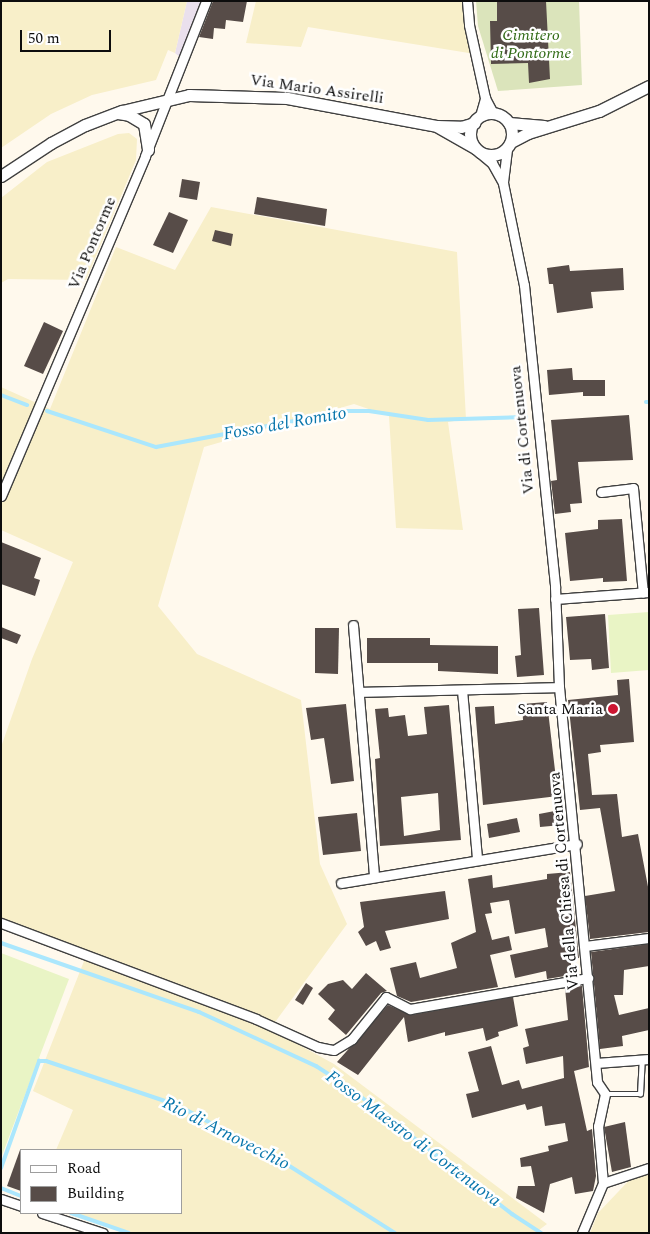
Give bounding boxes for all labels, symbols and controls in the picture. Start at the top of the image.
scale bar [22,20,114,52]
park label: Cimitero di Pontorme [491,25,571,63]
text: 50 m [28,27,60,50]
street label: Via Mario Assirelli [249,70,385,108]
street label: Via Pontorme [64,194,120,292]
street label: Via di Cortenuova [506,365,538,495]
water label: Fosso del Romito [222,403,348,445]
place label: Santa Maria [517,699,603,719]
marker: Santa Maria [607,703,619,715]
street label: Via della Chiesa di Cortenuova [545,771,583,991]
water label: Fosso Maestro di Cortenuova [321,1066,505,1212]
water label: Rio di Arnovecchio [159,1093,293,1175]
legend [20,1149,182,1214]
text: Road [67,1157,101,1180]
text: Building [67,1182,124,1205]

